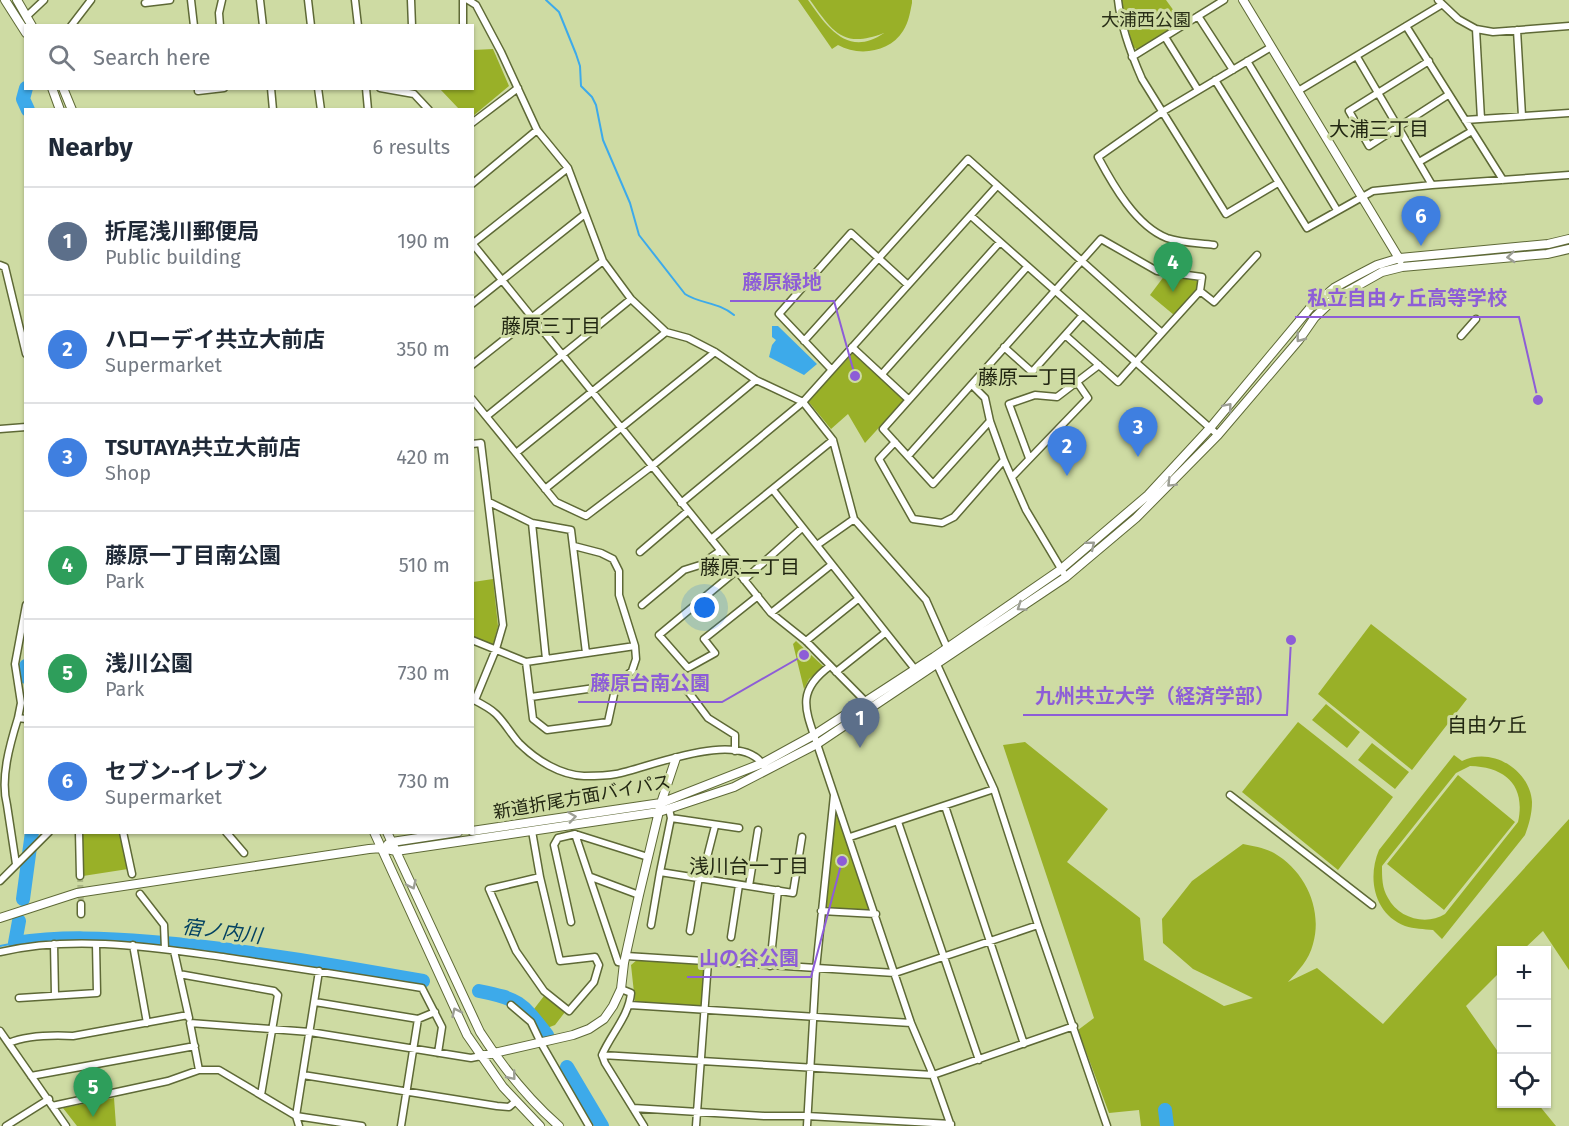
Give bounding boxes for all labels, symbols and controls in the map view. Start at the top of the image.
park label: 大浦西公園 [1101,9,1191,31]
search box [24,24,474,90]
icon: search [45,41,78,74]
text: Search here [93,44,211,71]
district label: 大浦三丁目 [1329,117,1429,141]
text: Nearby [48,132,133,163]
text: 6 results [373,135,450,159]
pin: 6 [1402,196,1440,246]
text: 折尾浅川郵便局 [105,218,259,245]
text: 1 [63,229,72,253]
text: 190 m [397,229,450,253]
pin: 4 [1154,242,1192,292]
text: Public building [105,245,241,269]
one-way arrow [1507,250,1516,263]
callout: 藤原緑地 [730,263,834,301]
text: 藤原緑地 [742,270,822,294]
callout: 私立自由ヶ丘高等学校 [1295,279,1519,317]
text: 私立自由ヶ丘高等学校 [1307,286,1507,310]
district label: 藤原三丁目 [501,314,601,338]
text: ハローデイ共立大前店 [105,326,325,353]
one-way arrow [1296,331,1307,342]
text: 2 [62,337,73,361]
text: 350 m [396,337,450,361]
text: Supermarket [105,353,222,377]
district label: 藤原一丁目 [978,365,1078,389]
one-way arrow [1220,402,1231,413]
pin: 3 [1118,408,1158,457]
pin: 2 [1048,426,1086,476]
text: TSUTAYA共立大前店 [105,434,301,461]
text: 3 [62,445,73,469]
text: 420 m [396,445,450,469]
text: Shop [105,461,151,485]
one-way arrow [1167,476,1178,487]
one-way arrow [1084,541,1095,552]
text: 藤原一丁目南公園 [105,542,281,569]
text: 4 [62,553,73,577]
text: 510 m [399,553,450,577]
district label: 藤原二丁目 [700,555,800,579]
text: Park [105,569,144,593]
your location [690,593,719,622]
one-way arrow [1017,600,1027,612]
text: 浅川公園 [105,650,193,677]
text: 5 [62,661,73,685]
text: 730 m [398,661,450,685]
callout: 藤原台南公園 [578,664,722,702]
text: 藤原台南公園 [590,671,710,695]
text: Park [105,677,144,701]
callout: 九州共立大学（経済学部） [1023,677,1287,715]
text: 九州共立大学（経済学部） [1035,684,1275,708]
pin: 1 [840,698,880,748]
district label: 自由ケ丘 [1447,713,1527,737]
text: セブン-イレブン [105,758,268,785]
text: 6 [62,769,73,793]
text: 730 m [398,769,450,793]
street label: 新道折尾方面バイパス [492,771,672,823]
text: Supermarket [105,785,222,809]
one-way arrow [567,812,577,824]
district label: 浅川台一丁目 [689,854,809,878]
one-way arrow [405,879,417,890]
water label: 宿ノ内川 [181,914,265,948]
callout: 山の谷公園 [687,939,811,977]
text: 山の谷公園 [699,946,799,970]
map controls [1497,946,1551,1108]
button: + [1497,946,1551,1000]
button: − [1497,1000,1551,1054]
one-way arrow [452,1008,464,1019]
button: locate [1497,1054,1551,1108]
pin: 5 [74,1068,112,1117]
one-way arrow [504,1069,515,1080]

